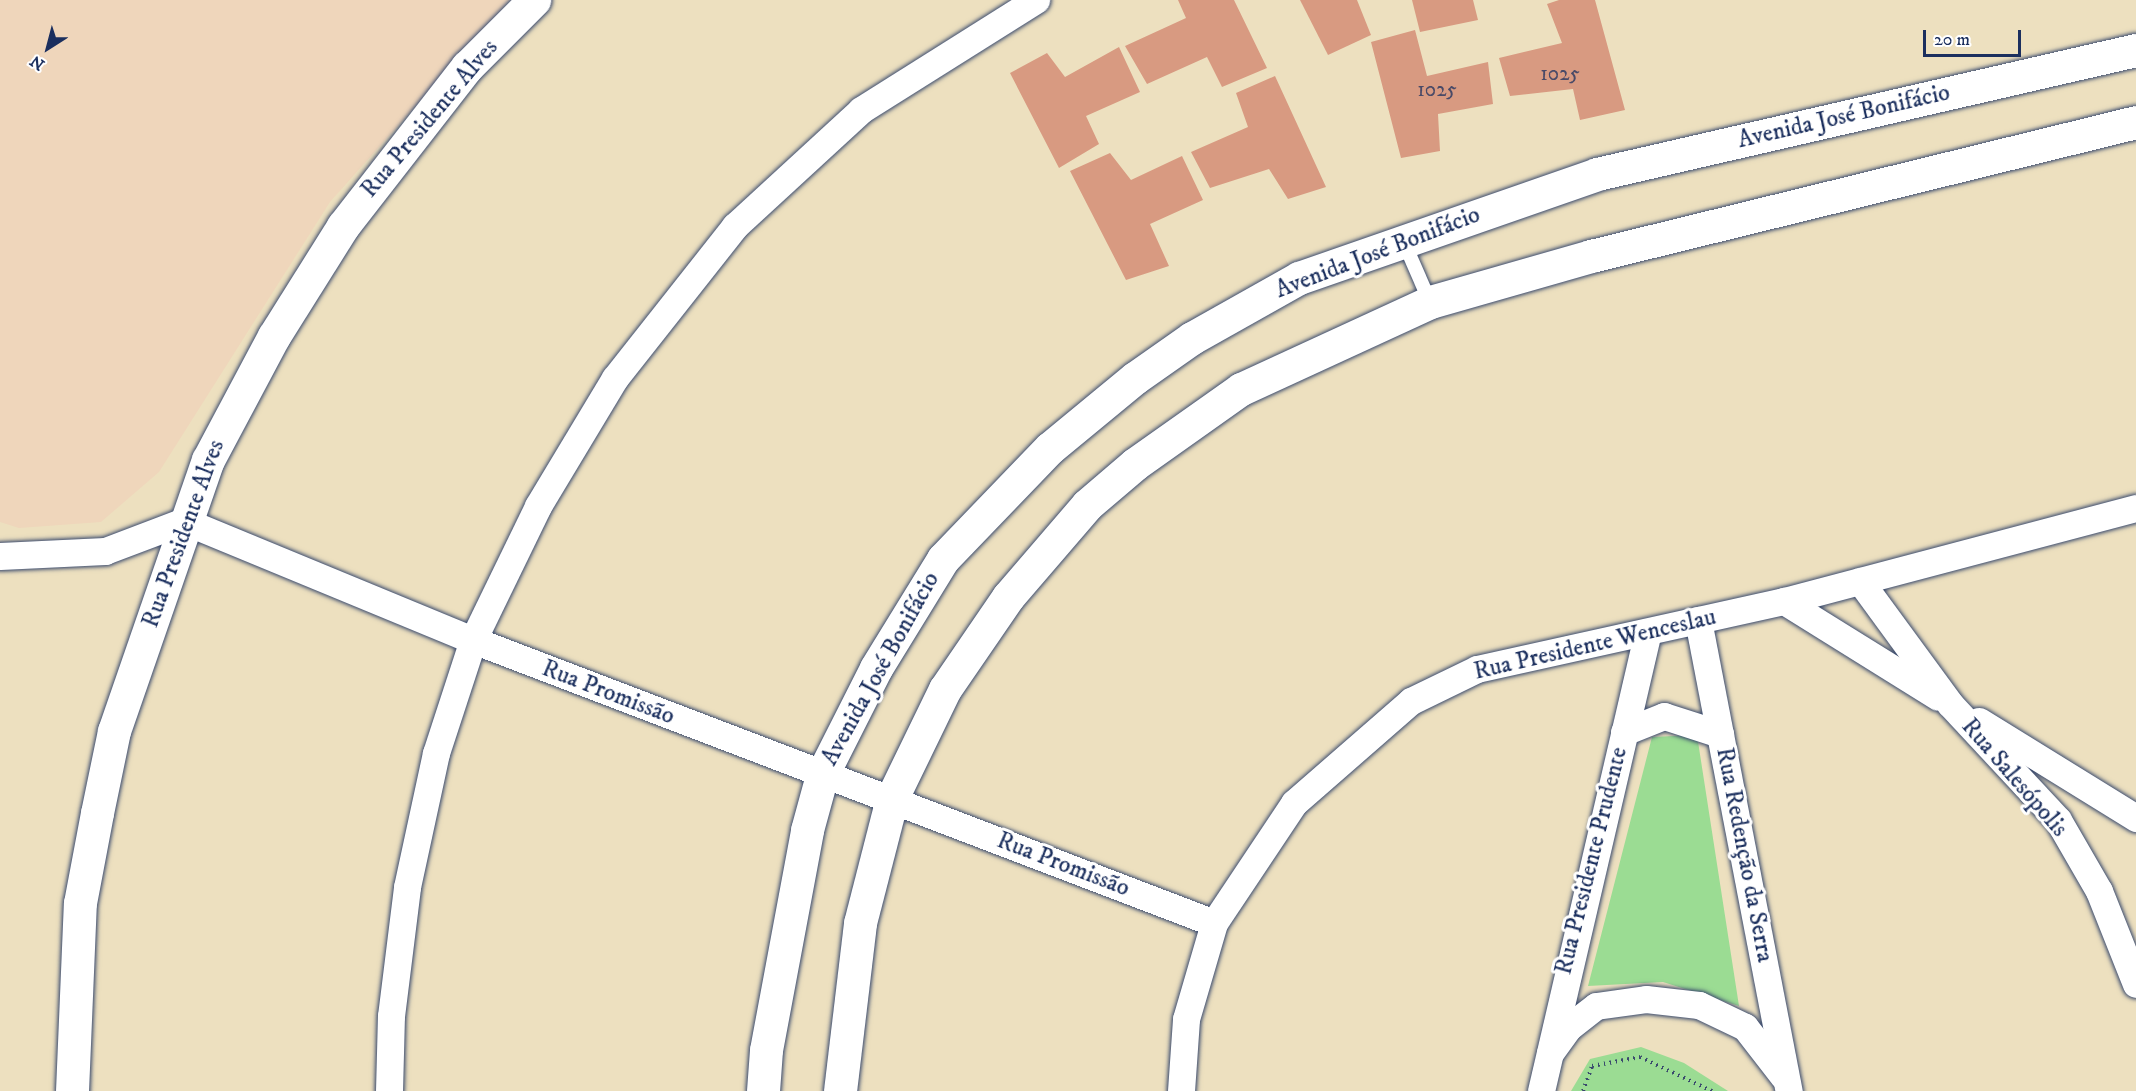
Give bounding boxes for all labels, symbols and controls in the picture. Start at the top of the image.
north arrow [18,18,78,78]
scale bar [1926,18,2024,56]
text: 20 m [1934,29,1970,51]
street label: Rua Presidente Alves [355,34,505,204]
text: N [26,51,49,75]
house number: 1025 [1540,61,1580,87]
house number: 1025 [1417,77,1457,103]
street label: Avenida José Bonifácio [1735,79,1953,155]
street label: Avenida José Bonifácio [1272,201,1484,305]
street label: Rua Presidente Alves [137,436,231,632]
street label: Avenida José Bonifácio [816,567,946,771]
street label: Rua Presidente Wenceslau [1471,603,1719,687]
street label: Rua Promissão [538,655,678,731]
street label: Rua Salesópolis [1955,713,2073,843]
street label: Rua Presidente Prudente [1550,744,1634,978]
street label: Rua Redenção da Serra [1709,745,1779,965]
street label: Rua Promissão [993,827,1133,903]

